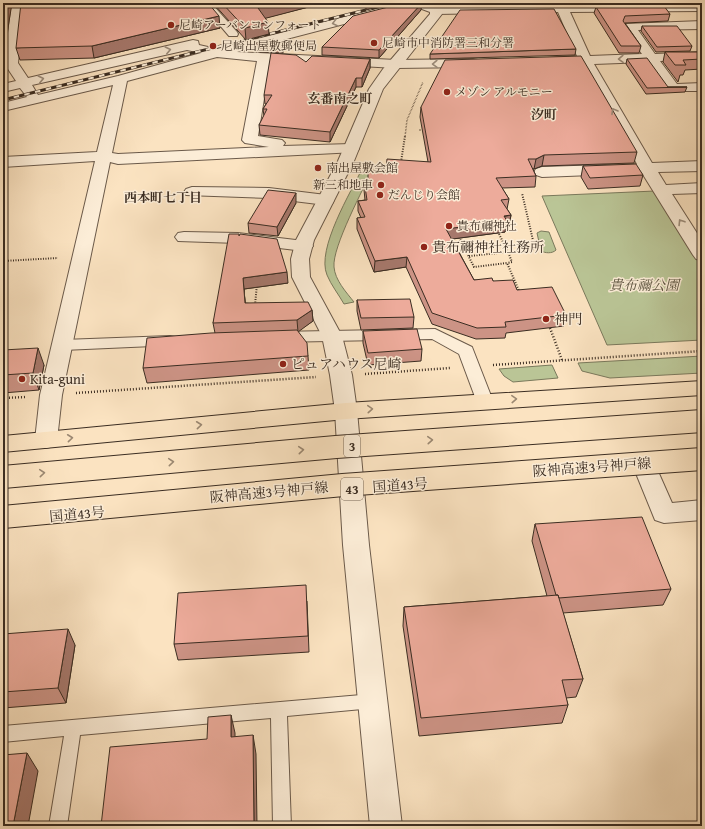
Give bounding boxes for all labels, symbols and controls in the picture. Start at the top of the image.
place label: 尼崎アーバンコンフォート [179,16,321,33]
one-way arrow [331,18,338,27]
marker: 尼崎アーバンコンフォート [166,20,176,30]
place label: 尼崎市中消防署三和分署 [382,34,514,51]
place label: 尼崎出屋敷郵便局 [221,37,317,54]
marker: 尼崎市中消防署三和分署 [369,38,379,48]
marker: 尼崎出屋敷郵便局 [208,41,218,51]
one-way arrow [165,47,171,55]
one-way arrow [618,54,624,63]
one-way arrow [432,60,438,68]
one-way arrow [38,76,44,84]
place label: メゾン アルモニー [455,83,553,100]
marker: メゾン アルモニー [442,87,452,97]
district label: 玄番南之町 [307,89,373,108]
district label: 汐町 [531,105,557,124]
one-way arrow [611,108,618,115]
place label: 南出屋敷会館 [326,159,398,176]
marker: 南出屋敷会館 [313,163,323,173]
place label: 新三和地車 [313,176,373,193]
marker: 新三和地車 [376,180,386,190]
place label: だんじり会館 [388,186,460,203]
district label: 西本町七丁目 [124,188,202,207]
marker: だんじり会館 [375,190,385,200]
place label: 貴布禰神社 [457,217,517,234]
one-way arrow [678,219,686,226]
marker: 貴布禰神社 [444,221,454,231]
place label: 貴布禰神社社務所 [432,237,544,257]
marker: 貴布禰神社社務所 [419,242,429,252]
park label: 貴布禰公園 [609,275,681,295]
place label: 神門 [554,309,582,329]
marker: 神門 [541,314,551,324]
place label: ピュアハウス尼崎 [291,354,401,374]
marker: ピュアハウス尼崎 [278,359,288,369]
place label: Kita-guni [30,369,85,389]
marker: Kita-guni [17,374,27,384]
one-way arrow [511,395,517,403]
one-way arrow [367,405,373,414]
one-way arrow [196,421,202,430]
one-way arrow [67,434,73,443]
road number: 3 [344,435,360,457]
one-way arrow [427,436,433,445]
one-way arrow [298,446,304,455]
street label: 阪神高速3号神戸線 [532,453,652,481]
one-way arrow [168,458,174,467]
one-way arrow [39,469,45,478]
street label: 国道43号 [372,473,428,497]
street label: 阪神高速3号神戸線 [209,477,329,507]
road number: 43 [341,478,363,500]
street label: 国道43号 [48,502,106,526]

